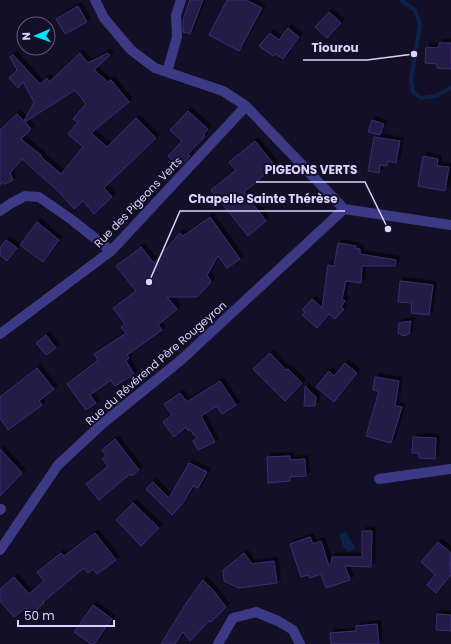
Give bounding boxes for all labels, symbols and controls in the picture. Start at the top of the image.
north arrow [16,16,56,56]
text: N [18,32,34,41]
callout: Tiourou [303,36,367,60]
text: Tiourou [311,39,359,56]
street label: Rue des Pigeons Verts [90,153,186,251]
callout: PIGEONS VERTS [256,158,365,182]
text: PIGEONS VERTS [265,161,357,178]
callout: Chapelle Sainte Thérèse [180,187,345,211]
text: Chapelle Sainte Thérèse [188,190,338,207]
street label: Rue du Révérend Père Rougeyron [82,297,230,429]
scale bar [18,602,114,628]
text: 50 m [24,607,55,624]

